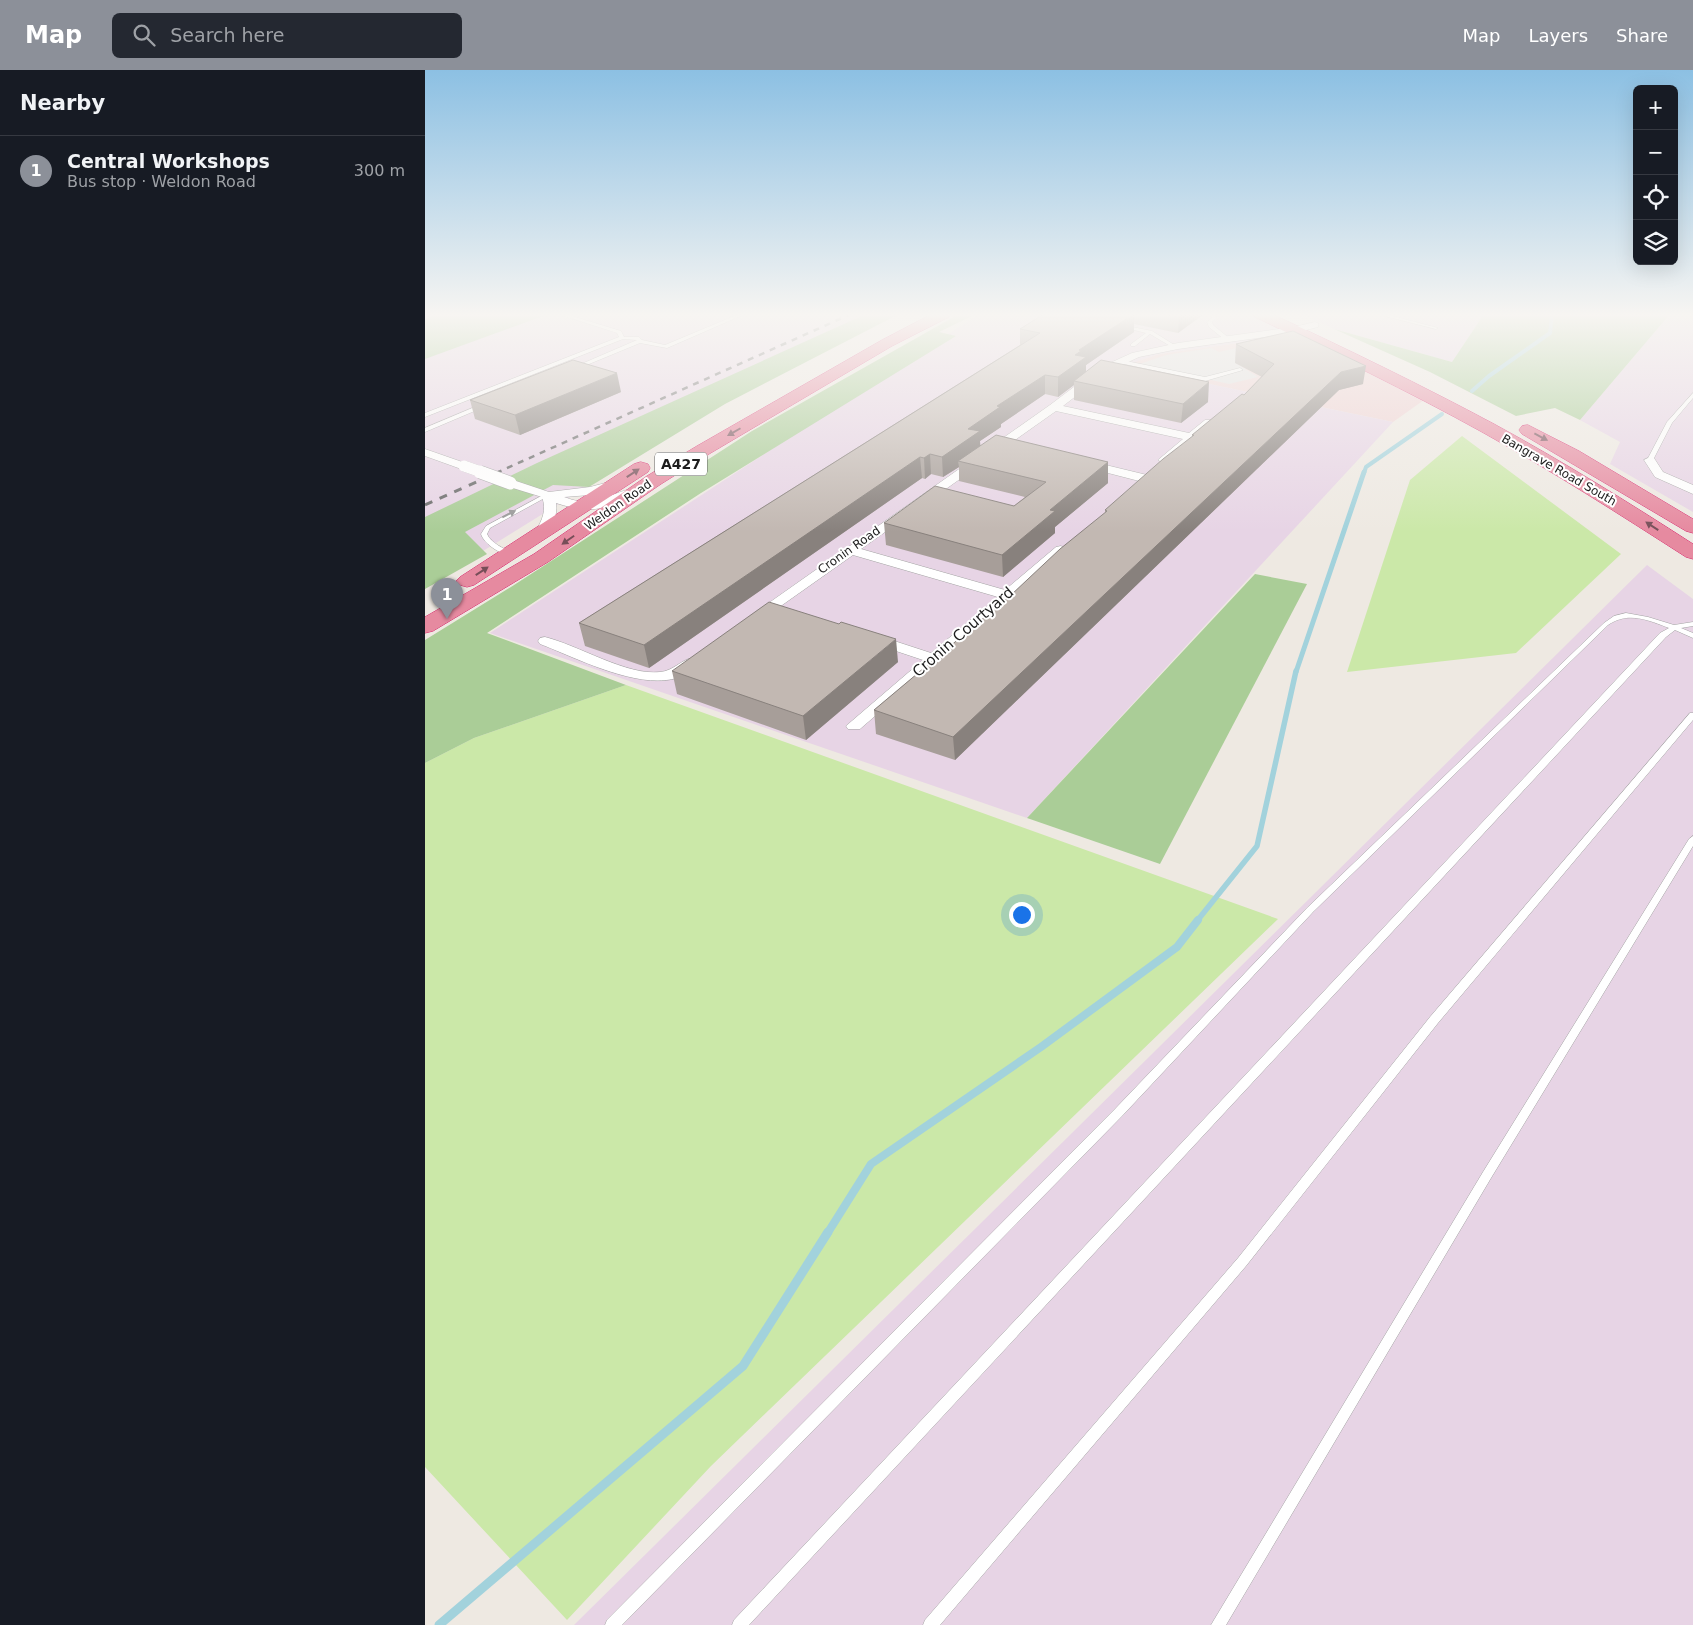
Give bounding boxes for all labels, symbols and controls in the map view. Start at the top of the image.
search box [112,13,462,58]
text: Map [25,21,82,49]
icon: search [130,21,158,49]
text: Search here [170,24,284,46]
text: Map [1462,25,1500,46]
text: Layers [1528,25,1588,46]
text: Share [1616,25,1668,46]
map controls [1633,85,1678,265]
button: + [1633,85,1678,130]
text: Nearby [20,91,105,115]
button: − [1633,130,1678,175]
text: Central Workshops [67,150,270,172]
text: 1 [30,161,42,180]
text: 300 m [354,161,405,180]
text: Bus stop · Weldon Road [67,172,256,191]
button: locate [1633,175,1678,220]
button: layers [1633,220,1678,265]
one-way arrow [727,428,740,437]
street label: Bangrave Road South [1499,431,1619,509]
one-way arrow [1533,433,1548,441]
road number: A427 [655,452,707,476]
one-way arrow [626,468,639,478]
street label: Weldon Road [582,477,654,533]
one-way arrow [502,510,517,518]
one-way arrow [1645,522,1659,531]
street label: Cronin Road [815,523,883,577]
one-way arrow [561,535,575,545]
one-way arrow [475,567,488,576]
pin: 1 [431,578,463,619]
street label: Cronin Courtyard [909,583,1017,681]
your location [1009,902,1035,928]

